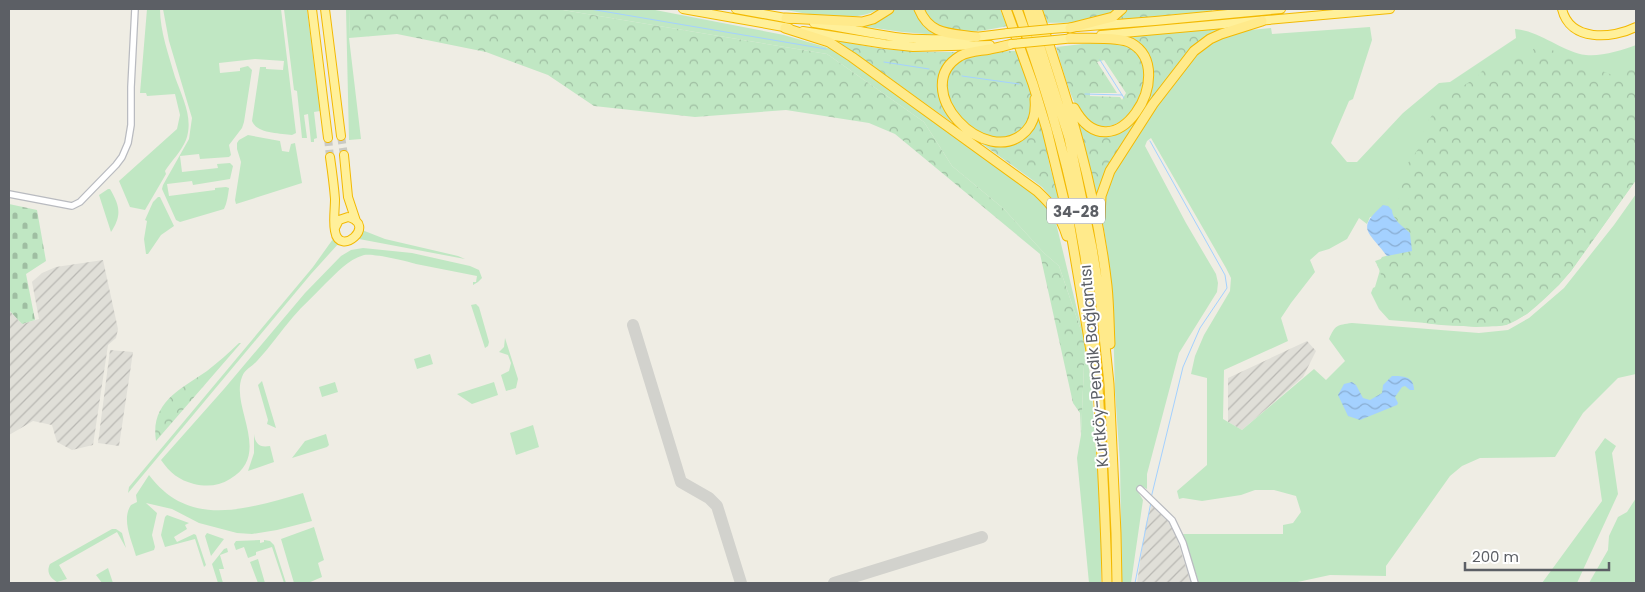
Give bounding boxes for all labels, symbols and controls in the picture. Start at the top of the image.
road number: 34-28 [1047,198,1105,224]
street label: Kurtköy-Pendik Bağlantısı [1074,264,1114,468]
scale bar [1465,540,1609,572]
text: 200 m [1472,546,1519,567]

